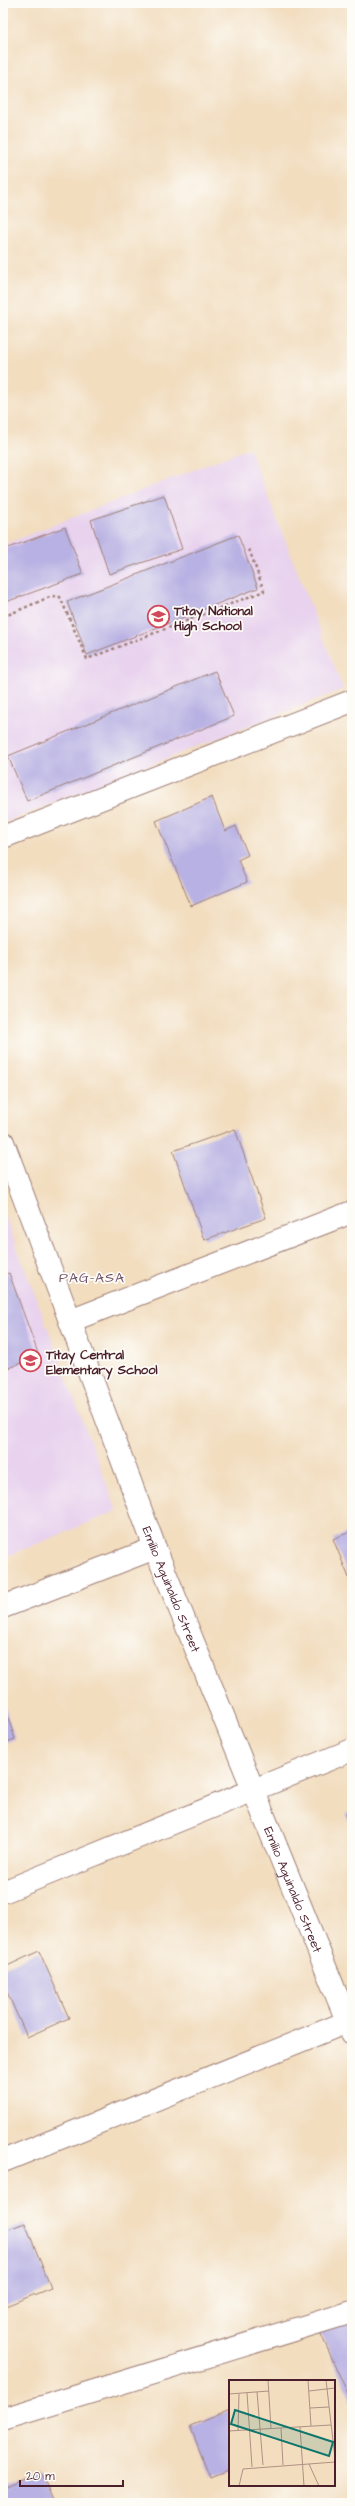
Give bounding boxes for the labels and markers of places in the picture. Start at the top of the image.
place label: Titay National High School [173,602,253,637]
school or university icon: Titay National High School [146,604,172,630]
place label: Titay Central Elementary School [45,1346,158,1380]
school or university icon: Titay Central Elementary School [18,1348,44,1374]

